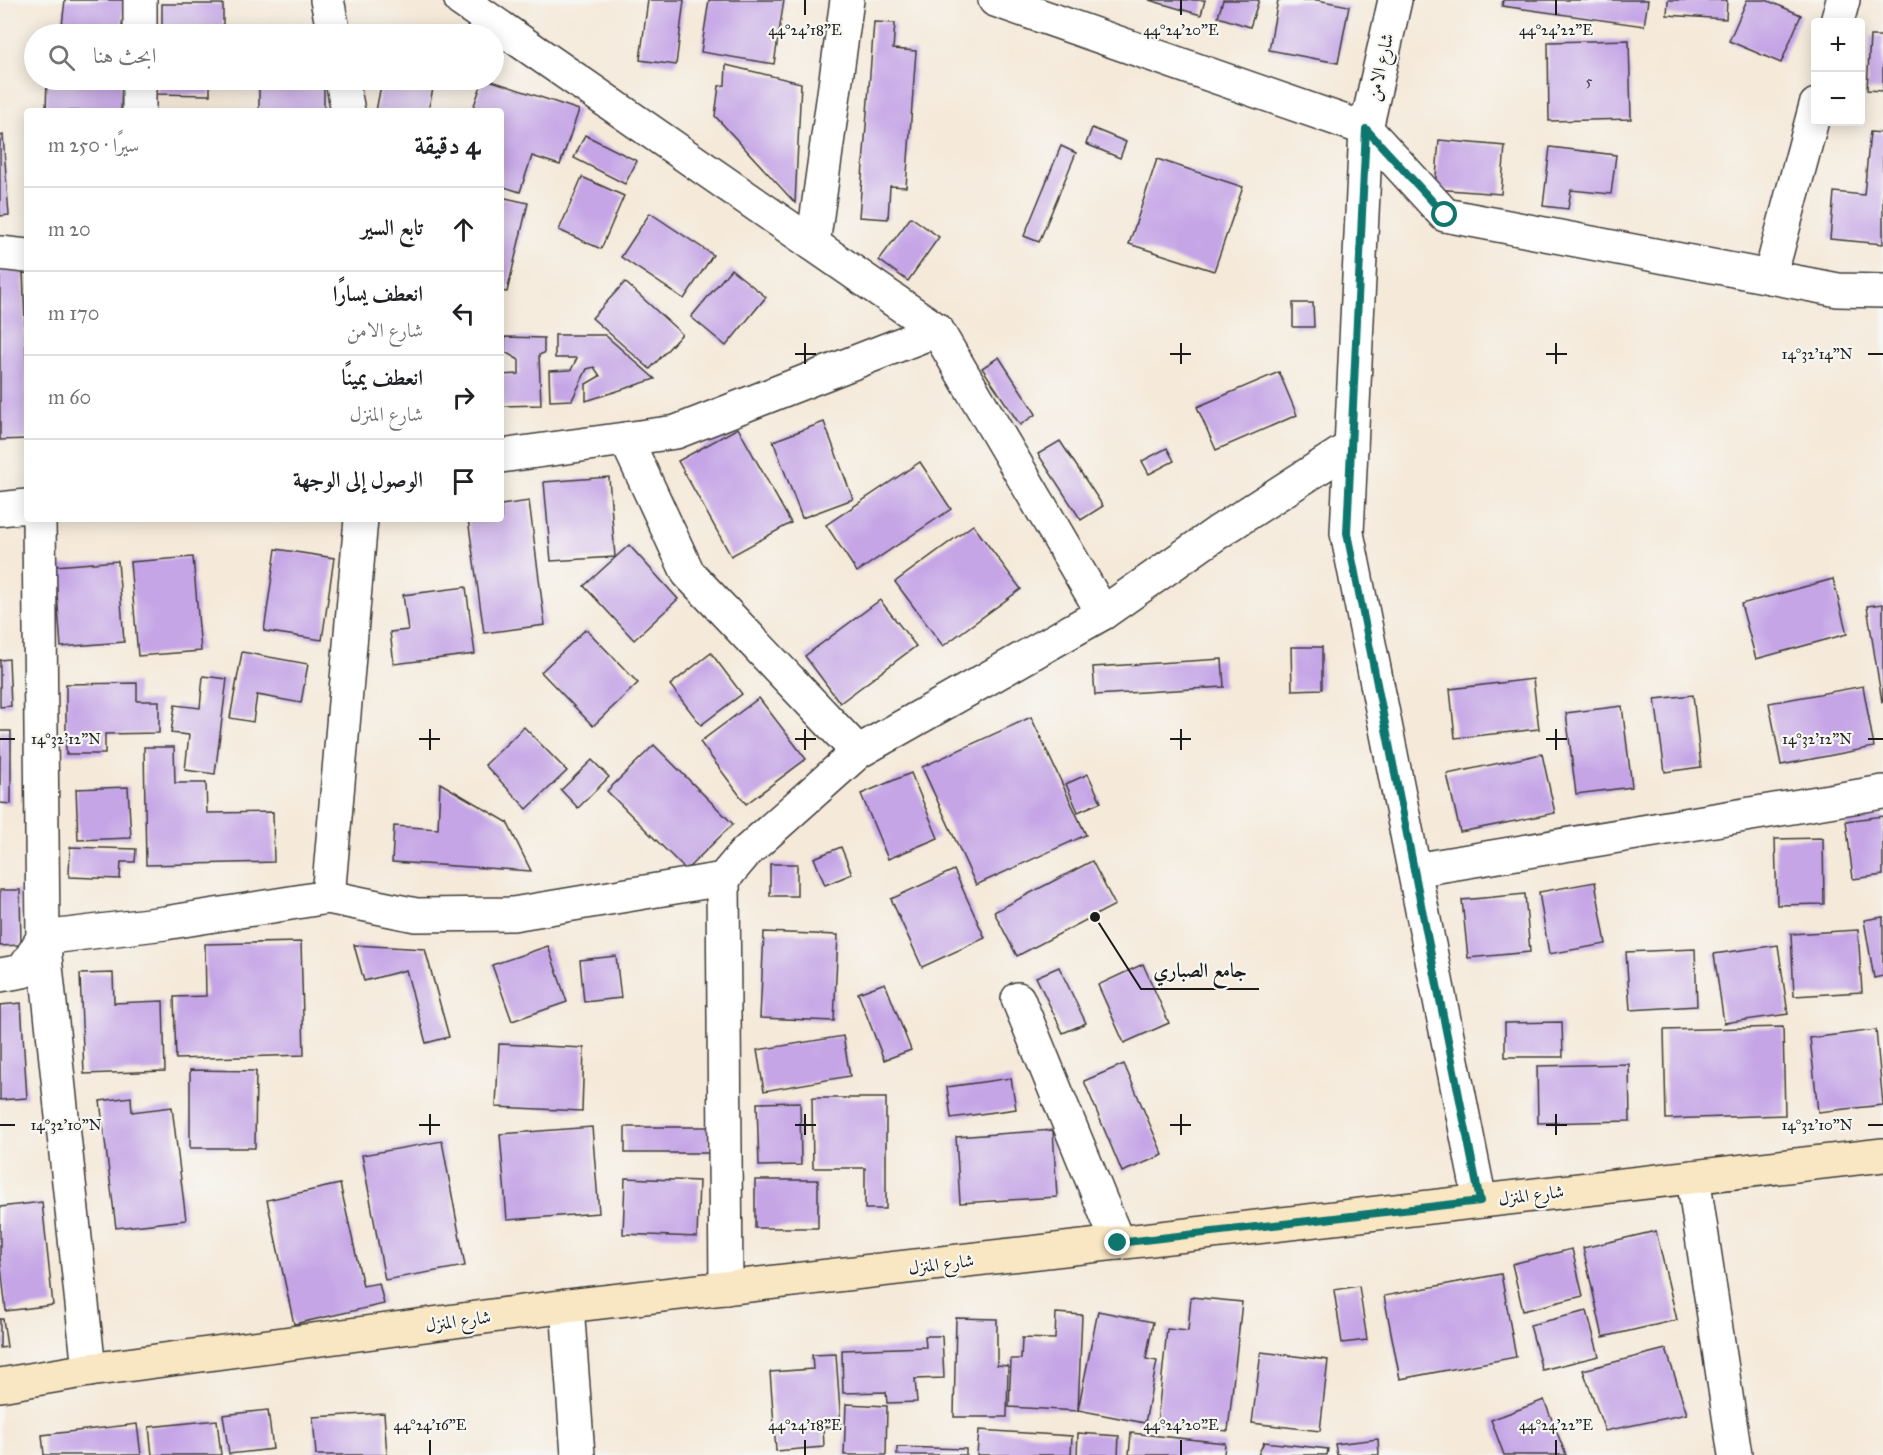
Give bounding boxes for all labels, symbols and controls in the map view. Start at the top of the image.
map controls [1811,18,1865,126]
button: + [1811,18,1865,72]
text: 44°24'18"E [768,21,842,39]
text: 44°24'20"E [1143,21,1219,39]
text: 44°24'22"E [1519,21,1593,39]
search box [24,24,504,90]
street label: شارع الامن [1362,31,1402,104]
icon: search [45,41,78,74]
text: ابحث هنا [93,42,156,69]
house number: 5 [1586,72,1593,90]
button: − [1811,72,1865,126]
text: 4 دقيقة [415,129,480,161]
text: سيرًا · 250 m [48,133,139,157]
route start [1431,201,1457,227]
icon: ahead [447,213,480,246]
text: تابع السير [361,214,423,241]
text: 20 m [48,217,91,241]
text: انعطف يسارًا [333,280,423,307]
icon: left [447,297,480,330]
text: 170 m [48,301,99,325]
text: شارع الامن [347,318,423,342]
text: 14°32'14"N [1782,345,1853,363]
text: انعطف يمينًا [342,364,423,391]
icon: right [447,381,480,414]
text: 60 m [48,385,91,409]
text: شارع المنزل [349,402,423,426]
icon: arrive [447,465,480,498]
text: الوصول إلى الوجهة [293,466,423,493]
text: 14°32'12"N [31,730,101,748]
text: 14°32'12"N [1782,730,1852,748]
callout: جامع الصباري [1141,951,1259,989]
text: جامع الصباري [1153,958,1247,989]
text: 14°32'10"N [30,1116,102,1134]
text: 14°32'10"N [1781,1116,1853,1134]
street label: شارع المنزل [1497,1180,1566,1214]
route end [1104,1229,1130,1255]
street label: شارع المنزل [907,1249,976,1283]
street label: شارع المنزل [424,1306,493,1340]
text: 44°24'16"E [394,1416,467,1434]
text: 44°24'18"E [768,1416,842,1434]
text: 44°24'20"E [1143,1416,1219,1434]
text: 44°24'22"E [1519,1416,1593,1434]

